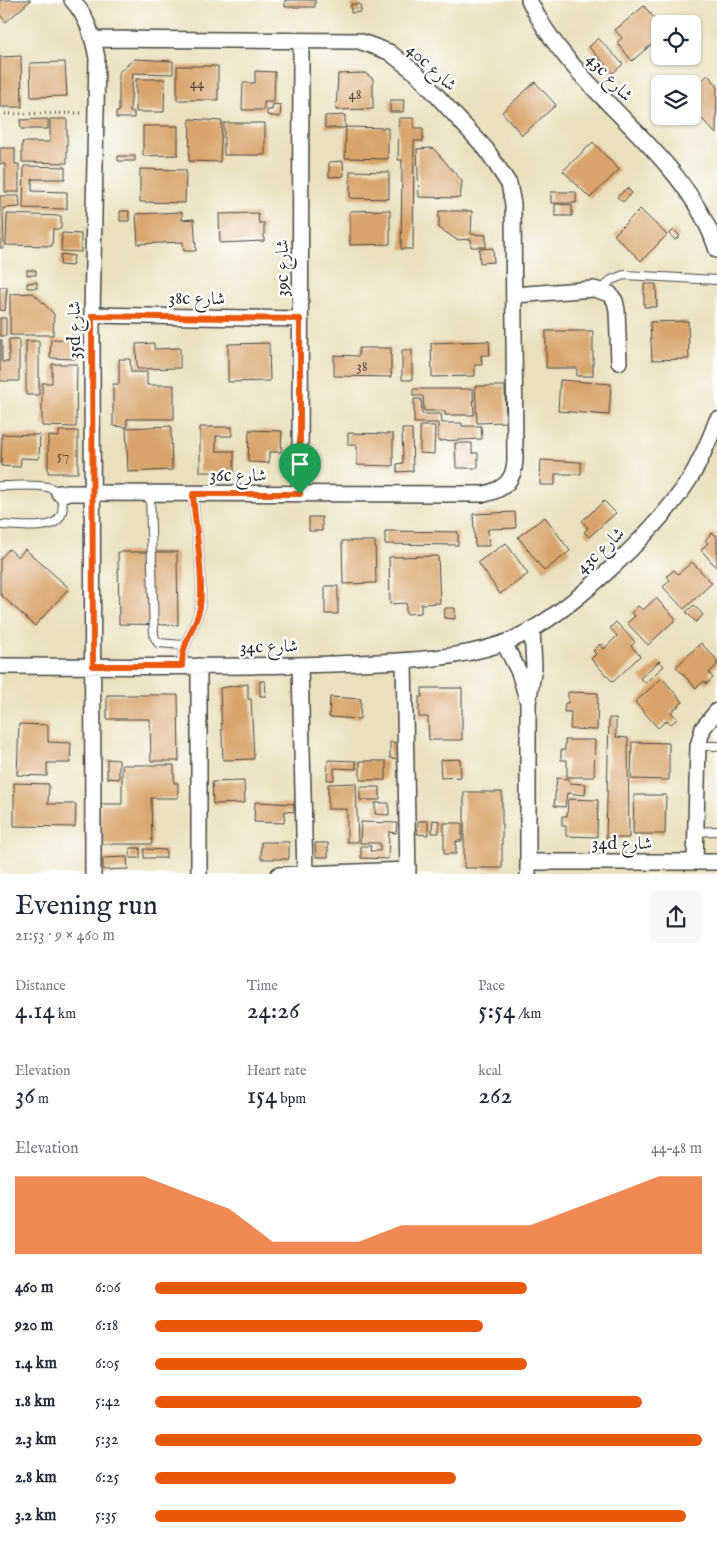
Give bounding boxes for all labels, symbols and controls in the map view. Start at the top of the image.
map controls [651,15,701,125]
button: locate [651,15,701,65]
street label: 40c شارع [400,39,461,99]
street label: 43c شارع [579,49,637,109]
house number: 44 [190,74,205,93]
button: layers [651,75,701,125]
house number: 48 [348,85,362,104]
street label: 39c شارع [272,239,297,297]
street label: 38c شارع [168,288,226,313]
street label: 35d شارع [64,301,89,359]
house number: 38 [356,357,368,376]
pin [279,443,321,494]
house number: 57 [57,446,69,465]
icon: arrive [286,450,314,478]
street label: 36c شارع [209,465,267,490]
street label: 43c شارع [572,523,632,581]
street label: 34c شارع [240,635,298,662]
street label: 34d شارع [592,833,652,858]
text: Evening run [15,889,158,924]
button: share [650,891,702,943]
text: 21:53 · 9 × 460 m [15,926,115,946]
text: Distance [15,977,66,995]
text: Time [247,977,278,995]
text: Pace [478,977,505,995]
text: 4.14 [15,995,55,1027]
text: 24:26 [247,995,300,1027]
text: 5:54 [478,995,515,1027]
text: km [55,1005,76,1023]
text: /km [515,1005,541,1023]
text: Elevation [15,1062,71,1080]
text: Heart rate [247,1062,306,1080]
text: kcal [478,1062,502,1080]
text: 36 [15,1080,35,1112]
text: 154 [247,1080,277,1112]
text: 262 [478,1080,512,1112]
text: m [35,1090,49,1108]
text: bpm [277,1090,306,1108]
text: Elevation [15,1139,78,1159]
text: 44–48 m [651,1139,702,1159]
text: 460 m [15,1278,53,1298]
text: 6:06 [95,1278,121,1298]
text: 920 m [15,1316,53,1336]
text: 6:18 [95,1316,118,1336]
text: 1.4 km [15,1354,57,1374]
text: 6:05 [95,1354,120,1374]
text: 1.8 km [15,1392,55,1412]
text: 5:42 [95,1392,120,1412]
text: 2.3 km [15,1430,56,1450]
text: 5:32 [95,1430,119,1450]
text: 2.8 km [15,1468,57,1488]
text: 6:25 [95,1468,119,1488]
text: 3.2 km [15,1506,56,1526]
text: 5:35 [95,1506,117,1526]

